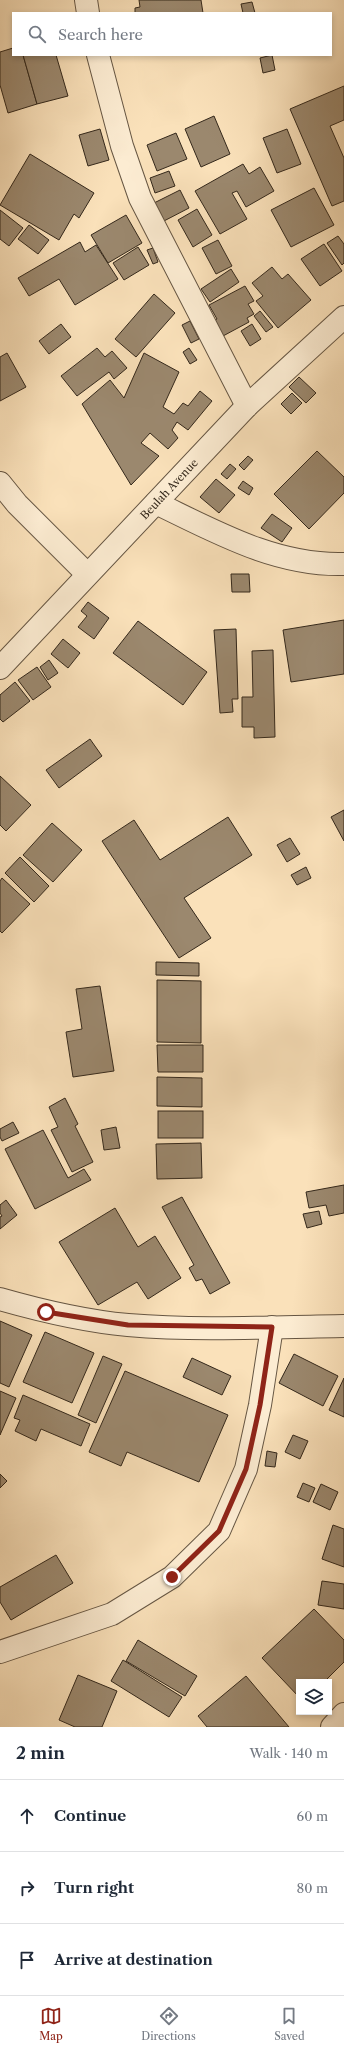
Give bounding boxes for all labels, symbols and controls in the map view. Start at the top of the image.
search box [12,12,332,56]
icon: search [26,23,48,45]
text: Search here [58,25,143,44]
street label: Beulah Avenue [137,456,201,522]
route start [37,1303,55,1321]
route end [163,1568,181,1586]
map controls [296,1679,332,1715]
button: layers [296,1679,332,1715]
text: 2 min [16,1743,65,1763]
text: Walk · 140 m [250,1745,328,1761]
icon: ahead [16,1805,38,1827]
text: Continue [54,1806,126,1825]
text: 60 m [297,1808,328,1824]
icon: right [16,1877,38,1899]
text: Turn right [54,1878,134,1897]
text: 80 m [296,1880,328,1896]
icon: arrive [16,1949,38,1971]
text: Arrive at destination [54,1950,213,1969]
tab: Map [39,2005,63,2043]
tab: Directions [141,2005,196,2043]
tab: Saved [274,2005,305,2043]

